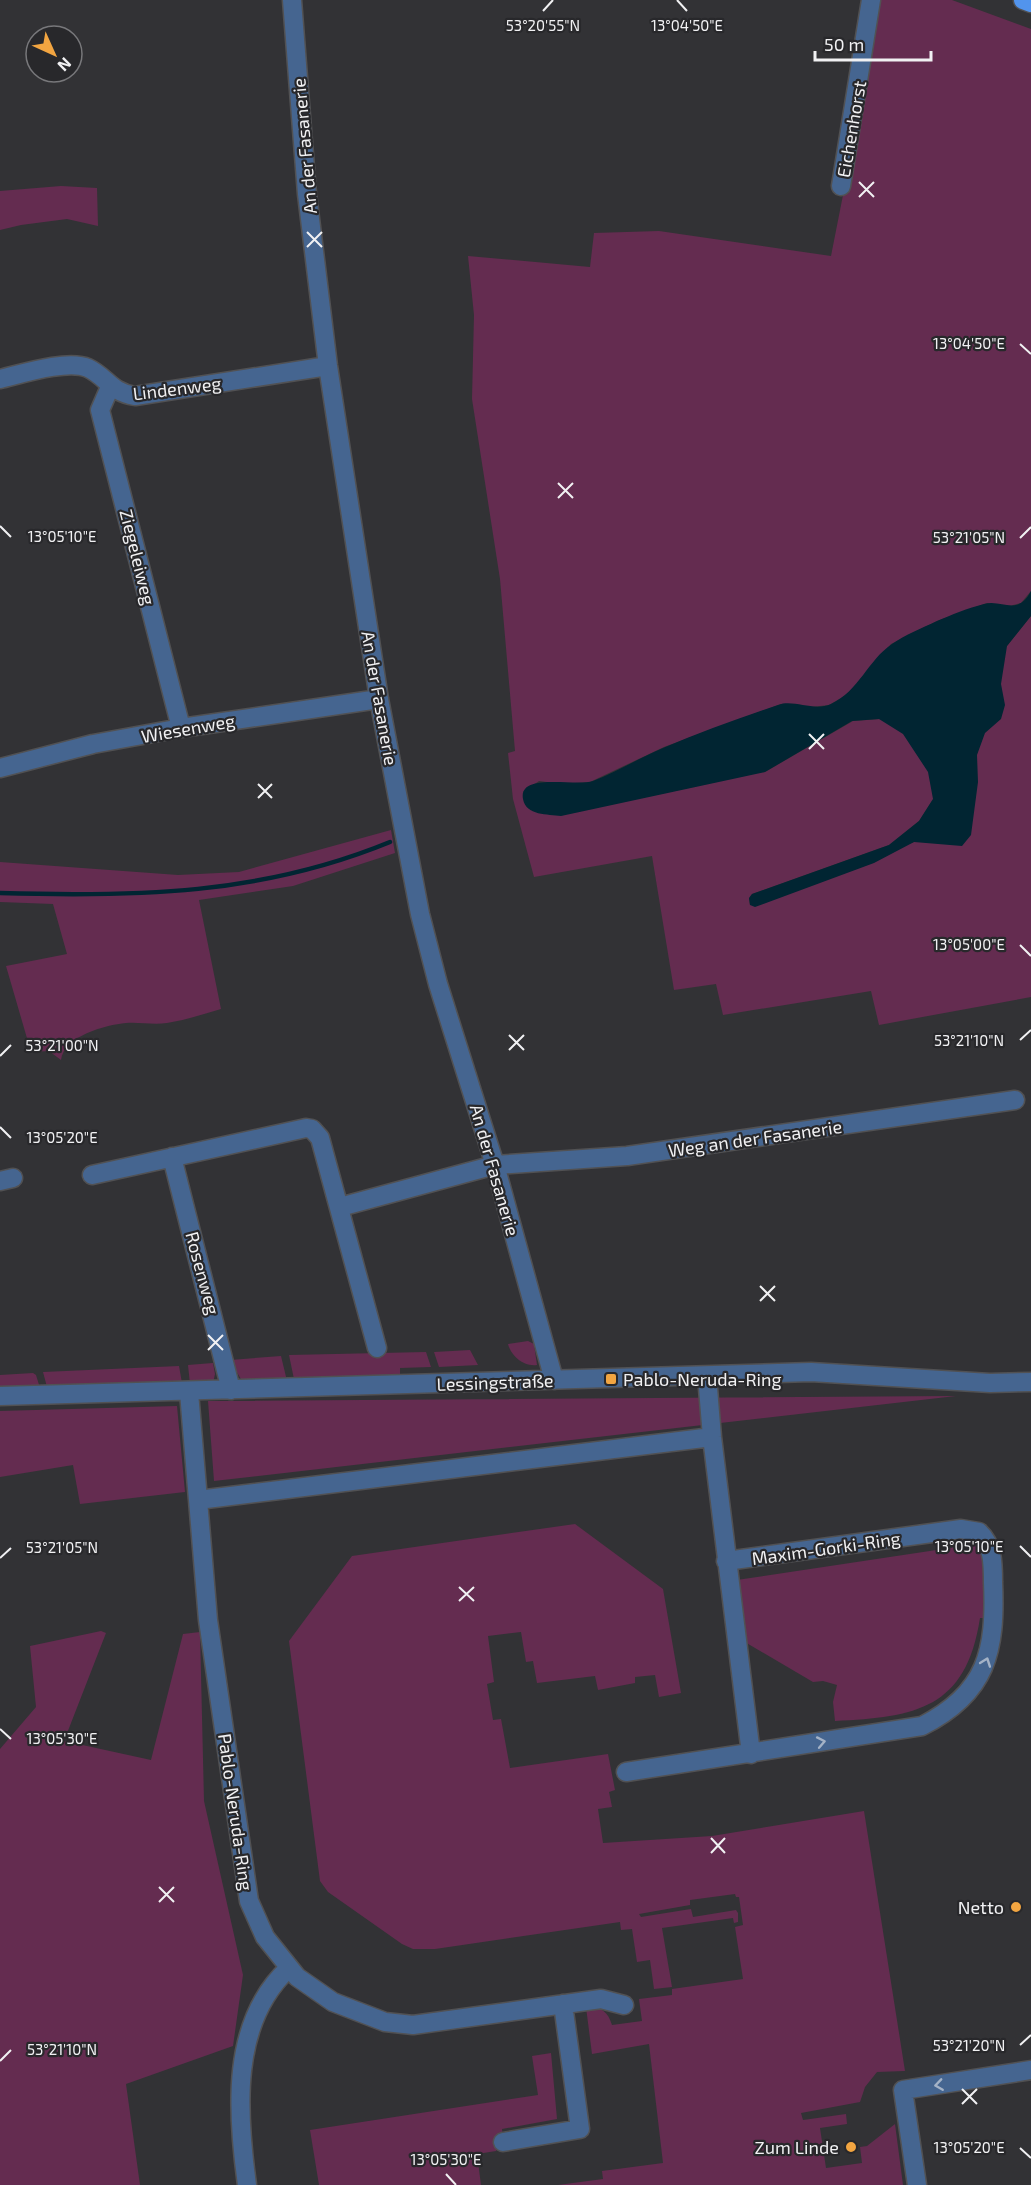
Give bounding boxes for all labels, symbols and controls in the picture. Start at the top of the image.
text: 53°20'55"N [506,16,580,34]
text: 13°04'50"E [651,16,723,34]
north arrow [24,24,84,84]
scale bar [815,24,930,62]
text: 50 m [824,33,864,55]
text: N [54,54,76,76]
street label: An der Fasanerie [287,77,321,215]
street label: Eichenhorst [832,79,870,179]
text: 13°04'50"E [933,334,1005,352]
street label: Lindenweg [131,372,223,404]
street label: Ziegeleiweg [115,507,161,607]
text: 13°05'10"E [28,527,96,545]
text: 53°21'05"N [933,528,1005,546]
street label: An der Fasanerie [357,629,403,767]
street label: Wiesenweg [139,709,237,747]
text: 13°05'00"E [933,935,1005,953]
text: 53°21'10"N [934,1031,1004,1049]
text: 53°21'00"N [25,1036,99,1054]
street label: An der Fasanerie [466,1102,524,1238]
street label: Weg an der Fasanerie [667,1115,843,1161]
text: 13°05'20"E [26,1128,98,1146]
street label: Rosenweg [181,1229,225,1317]
place label: Pablo-Neruda-Ring [623,1368,782,1390]
street label: Lessingstraße [436,1369,554,1395]
marker: Pablo-Neruda-Ring [604,1372,618,1386]
street label: Maxim-Gorki-Ring [750,1527,902,1569]
text: 13°05'10"E [935,1537,1003,1555]
text: 53°21'05"N [26,1538,98,1556]
one-way arrow [978,1658,991,1668]
text: 13°05'30"E [26,1729,98,1747]
street label: Pablo-Neruda-Ring [214,1732,258,1892]
one-way arrow [816,1736,826,1749]
place label: Netto [958,1896,1004,1918]
marker: Netto [1009,1900,1023,1914]
text: 53°21'20"N [933,2036,1005,2054]
text: 53°21'10"N [27,2040,97,2058]
one-way arrow [934,2078,943,2090]
place label: Zum Linde [755,2136,839,2158]
text: 13°05'20"E [933,2138,1005,2156]
marker: Zum Linde [844,2140,858,2154]
text: 13°05'30"E [410,2150,482,2168]

